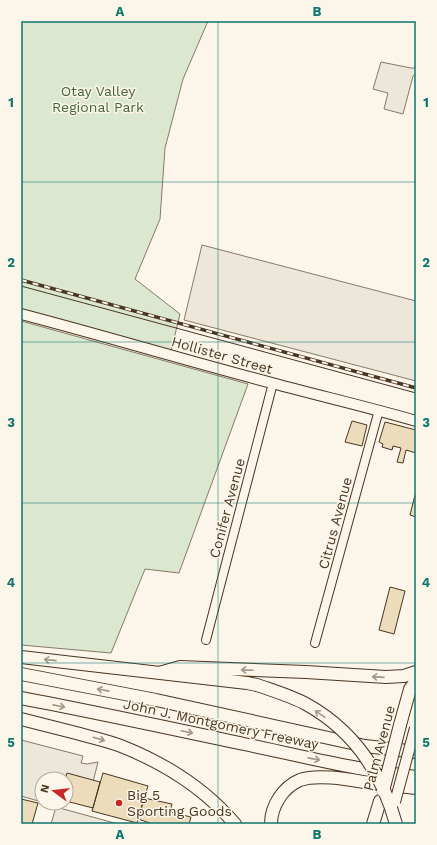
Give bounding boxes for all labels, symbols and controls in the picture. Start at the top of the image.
text: A [116,4,125,19]
text: B [313,4,322,19]
park label: Otay Valley Regional Park [52,83,144,115]
text: 1 [8,95,14,110]
text: 1 [423,95,429,110]
text: 2 [7,255,15,270]
text: 2 [422,255,430,270]
street label: Hollister Street [170,333,275,377]
text: 3 [7,415,15,430]
text: 3 [422,415,430,430]
street label: Conifer Avenue [206,456,248,560]
street label: Citrus Avenue [315,475,355,571]
text: 4 [7,575,16,590]
text: 4 [422,575,431,590]
one-way arrow [44,657,57,664]
one-way arrow [241,666,254,674]
one-way arrow [372,673,385,680]
one-way arrow [97,685,110,693]
street label: John J. Montgomery Freeway [122,695,321,753]
one-way arrow [52,702,65,710]
street label: Palm Avenue [360,704,398,792]
one-way arrow [315,710,326,718]
one-way arrow [180,728,193,736]
text: 5 [7,735,15,750]
text: 5 [422,735,430,750]
one-way arrow [93,736,106,743]
one-way arrow [307,755,320,763]
north arrow [34,771,74,811]
text: N [37,783,52,794]
place label: Big 5 Sporting Goods [127,787,232,819]
marker: Big 5 Sporting Goods [114,798,124,808]
text: A [116,827,125,842]
text: B [313,827,322,842]

